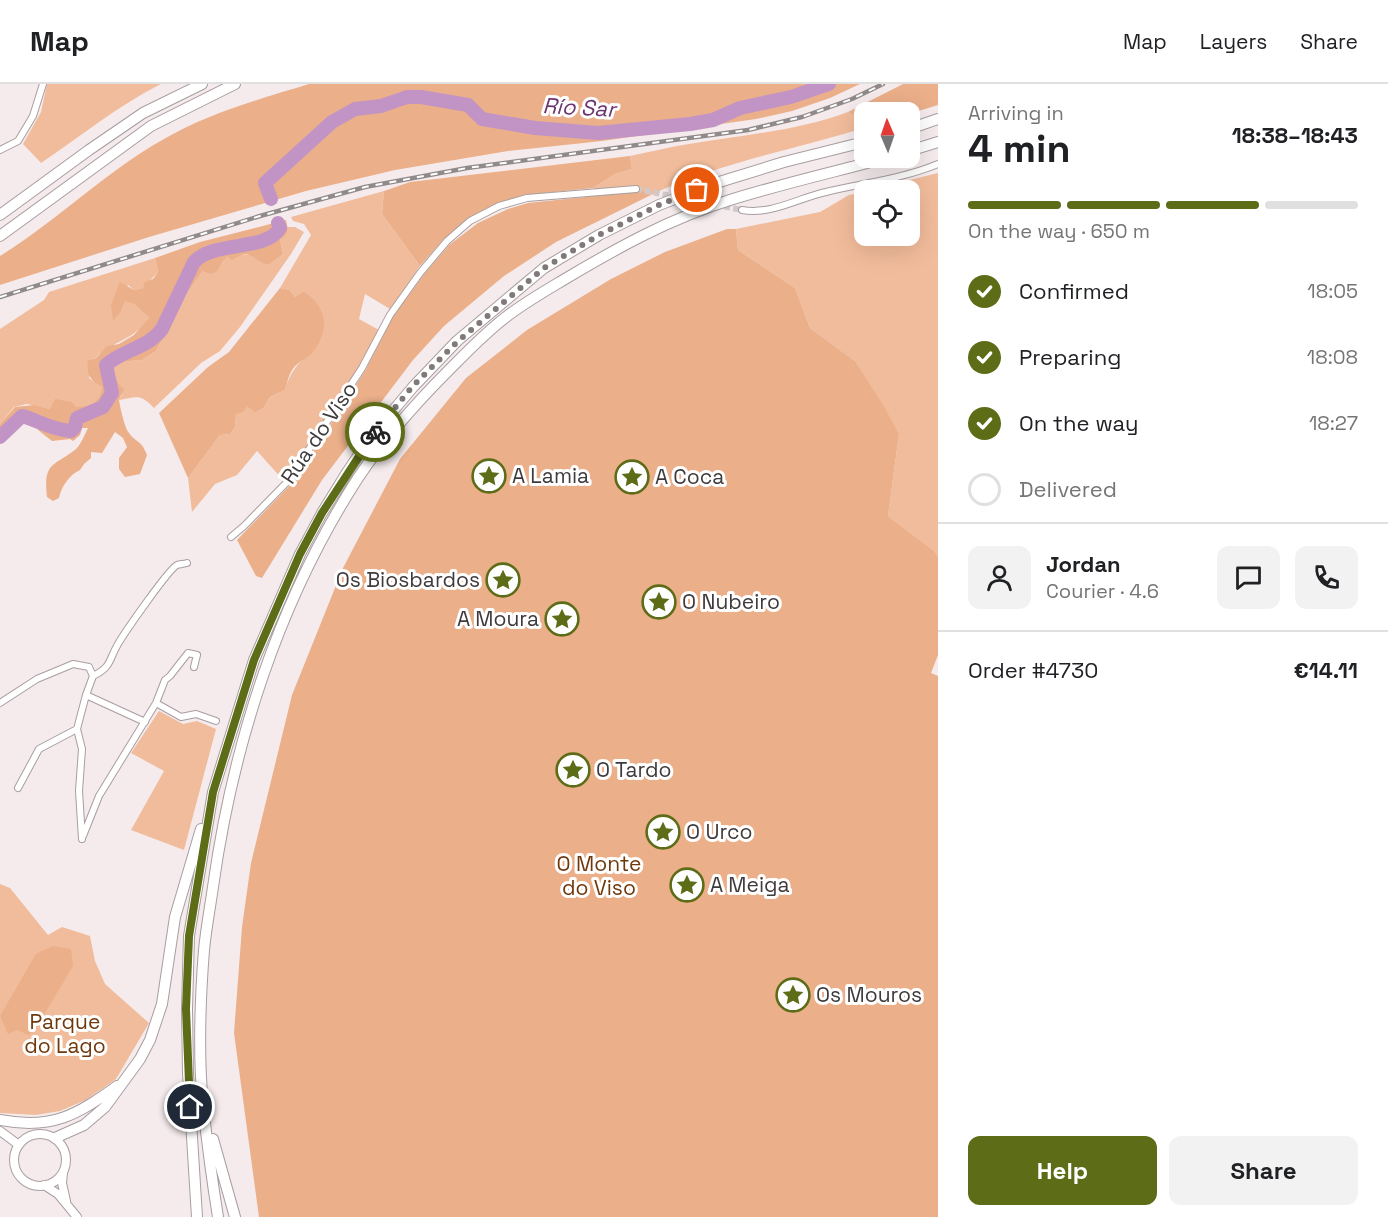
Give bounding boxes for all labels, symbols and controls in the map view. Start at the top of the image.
text: Map [30,23,89,59]
text: Map [1123,28,1167,55]
text: Layers [1200,28,1267,55]
text: Share [1300,28,1358,55]
water label: Río Sar [542,91,619,123]
text: Arriving in [968,100,1064,126]
north arrow [854,102,920,168]
map controls [854,102,920,246]
text: 18:38–18:43 [1232,121,1358,149]
text: 4 min [968,124,1070,173]
pin [671,164,722,215]
icon: bag [680,173,713,206]
button: locate [854,180,920,246]
text: On the way · 650 m [968,218,1150,244]
icon: check [968,275,1001,308]
text: Confirmed [1019,277,1129,305]
text: 18:05 [1307,278,1358,304]
icon: check [968,341,1001,374]
text: Preparing [1019,343,1121,371]
text: 18:08 [1307,344,1358,370]
street label: Rúa do Viso [275,377,363,489]
courier [345,402,405,462]
icon: check [968,407,1001,440]
text: On the way [1019,409,1138,437]
text: 18:27 [1309,410,1358,436]
icon: bike [359,416,392,449]
place icon: A Lamia [471,458,507,494]
place icon: A Coca [614,459,650,495]
place label: A Lamia [512,462,589,489]
place label: A Coca [655,463,724,490]
text: Delivered [1019,475,1117,503]
button: person [968,546,1031,609]
button: chat [1217,546,1280,609]
button: phone [1295,546,1358,609]
text: Jordan [1046,550,1121,578]
place icon: Os Biosbardos [485,562,521,598]
place label: Os Biosbardos [336,566,480,593]
text: Courier · 4.6 [1046,578,1159,604]
place icon: O Nubeiro [641,584,677,620]
place label: O Nubeiro [682,588,780,615]
place icon: A Moura [544,601,580,637]
place label: A Moura [457,605,539,632]
text: Order #4730 [968,656,1098,684]
text: €14.11 [1294,656,1358,684]
place icon: O Tardo [555,752,591,788]
place label: O Tardo [596,756,672,783]
place icon: O Urco [645,814,681,850]
place label: O Urco [686,818,753,845]
park label: O Monte do Viso [557,850,641,901]
place icon: A Meiga [669,867,705,903]
place label: A Meiga [710,871,790,898]
place icon: Os Mouros [775,977,811,1013]
place label: Os Mouros [816,981,922,1008]
park label: Parque do Lago [24,1008,106,1059]
pin [164,1081,215,1132]
icon: home [173,1090,206,1123]
button: Help [968,1136,1157,1205]
button: Share [1169,1136,1358,1205]

